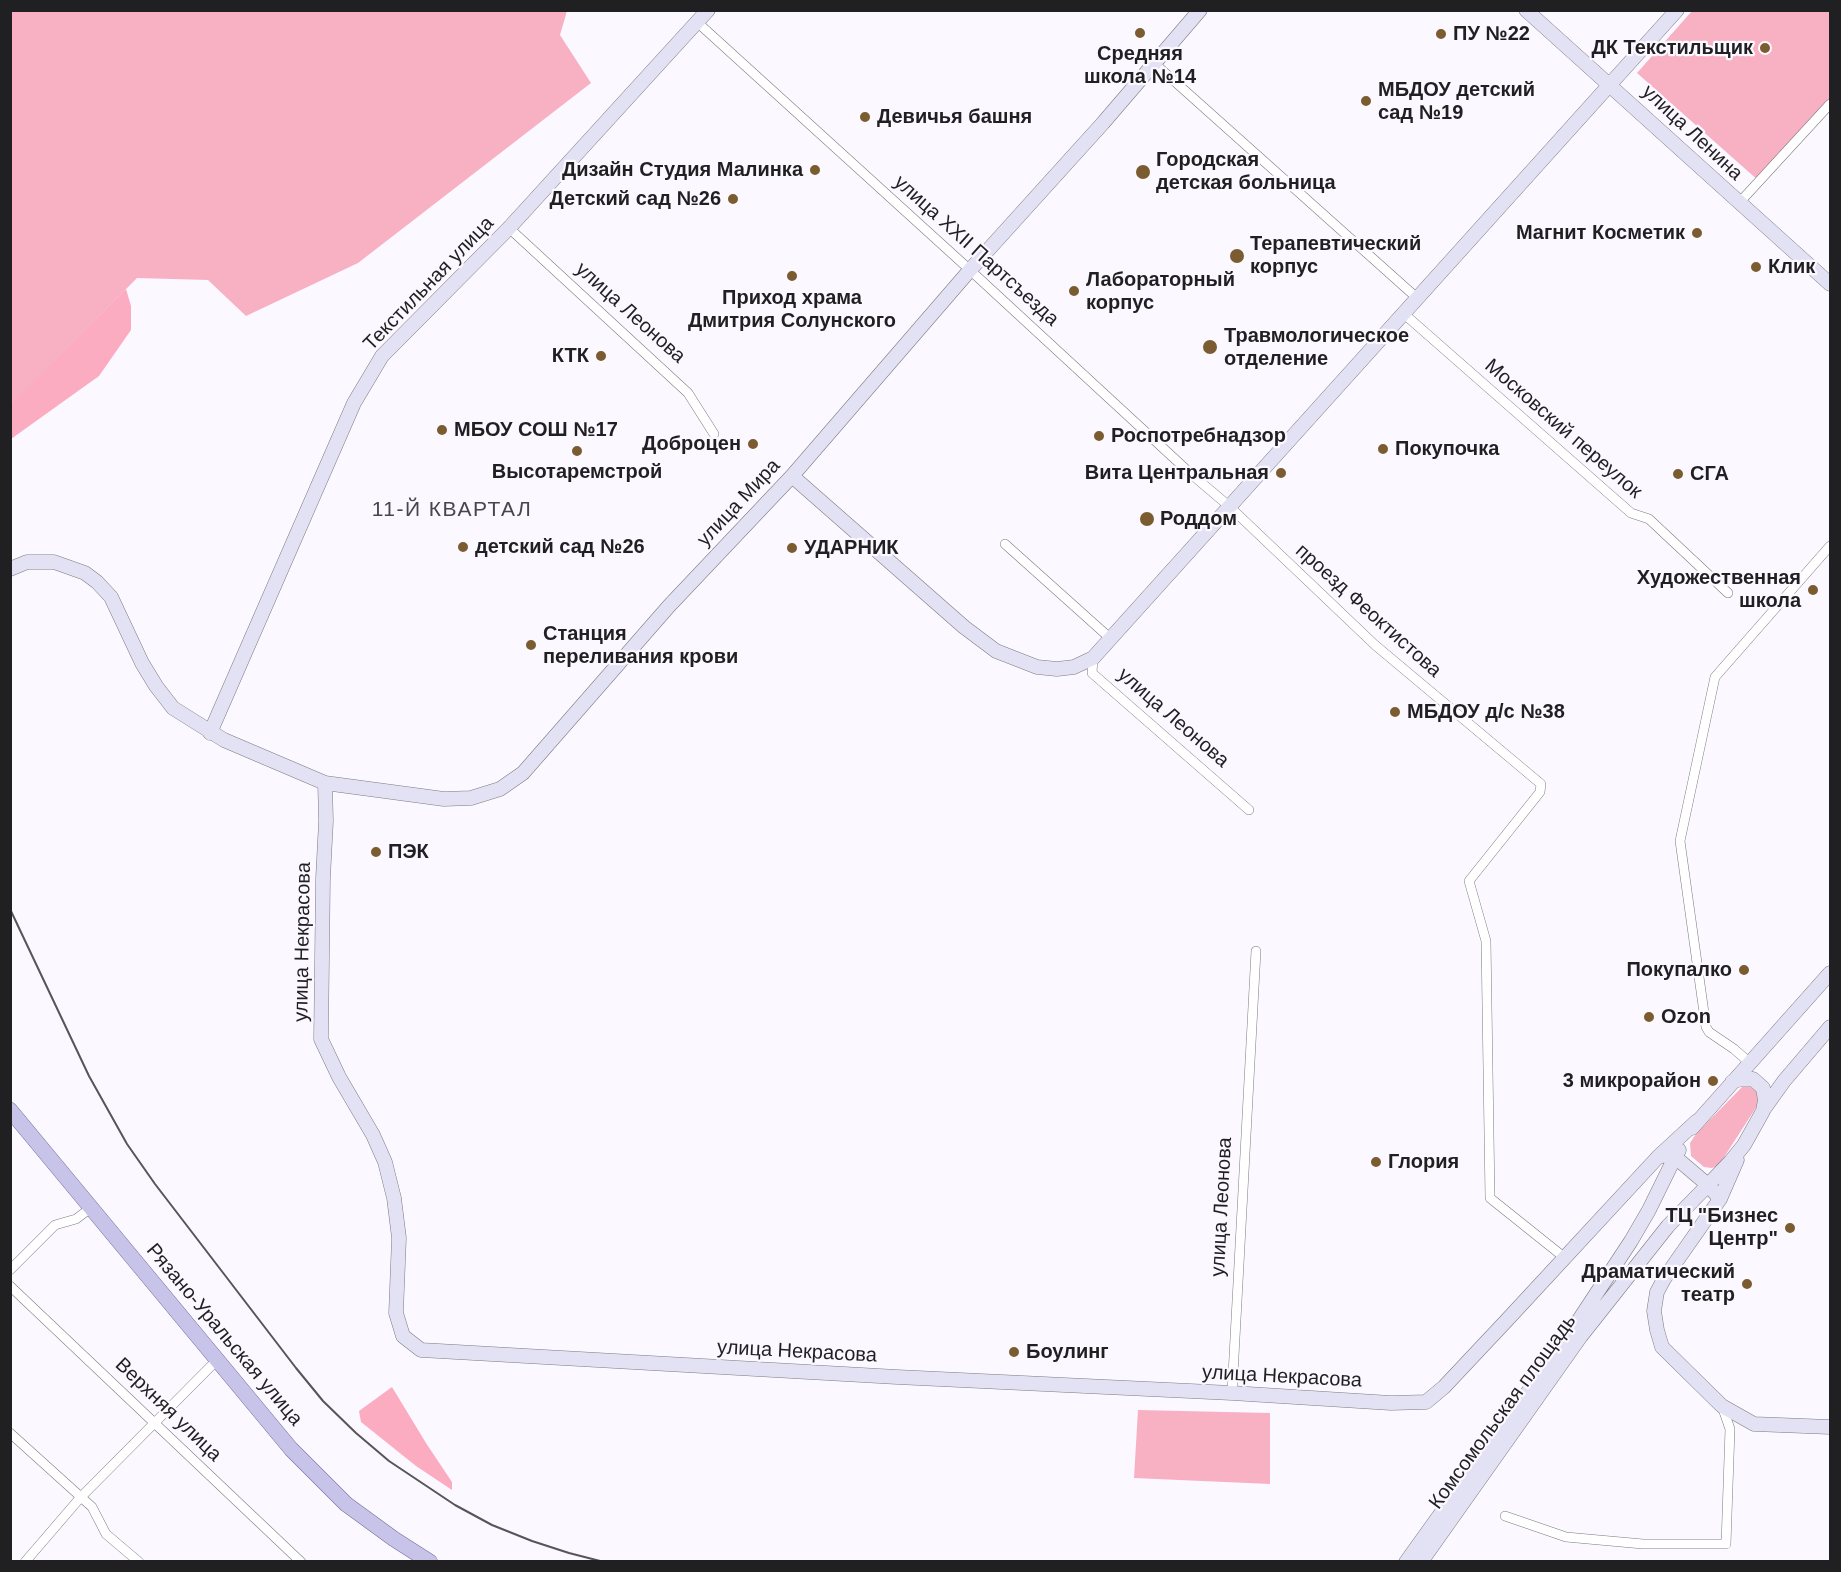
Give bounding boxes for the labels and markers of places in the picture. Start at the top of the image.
place label: ПУ №22 [1453,22,1530,46]
marker: Средняя школа №14 [1133,26,1147,40]
marker: ПУ №22 [1434,27,1448,41]
place label: ДК Текстильщик [1592,36,1753,60]
marker: ДК Текстильщик [1758,41,1772,55]
place label: Средняя школа №14 [1084,42,1196,89]
place label: МБДОУ детский сад №19 [1378,78,1535,125]
marker: МБДОУ детский сад №19 [1359,94,1373,108]
place label: Девичья башня [877,105,1032,129]
marker: Девичья башня [858,110,872,124]
place label: Городская детская больница [1156,148,1336,195]
place label: Дизайн Студия Малинка [562,158,803,182]
marker: Дизайн Студия Малинка [808,163,822,177]
marker: Городская детская больница [1134,163,1152,181]
place label: Детский сад №26 [550,187,721,211]
marker: Детский сад №26 [726,192,740,206]
place label: Магнит Косметик [1516,221,1685,245]
marker: Магнит Косметик [1690,226,1704,240]
place label: Терапевтический корпус [1250,232,1421,279]
marker: Терапевтический корпус [1228,247,1246,265]
place label: Клик [1768,255,1815,279]
marker: Клик [1749,260,1763,274]
place label: Лабораторный корпус [1086,268,1235,315]
marker: Приход храма Дмитрия Солунского [785,269,799,283]
marker: Лабораторный корпус [1067,284,1081,298]
place label: Приход храма Дмитрия Солунского [688,286,896,333]
place label: Травмологическое отделение [1224,324,1409,371]
marker: Травмологическое отделение [1201,338,1219,356]
place label: КТК [552,344,589,368]
marker: КТК [594,349,608,363]
place label: МБОУ СОШ №17 [454,418,618,442]
marker: МБОУ СОШ №17 [435,423,449,437]
place label: Роспотребнадзор [1111,424,1286,448]
marker: Роспотребнадзор [1092,429,1106,443]
place label: Доброцен [642,432,741,456]
marker: Доброцен [746,437,760,451]
place label: Покупочка [1395,437,1499,461]
marker: Покупочка [1376,442,1390,456]
marker: Высотаремстрой [570,444,584,458]
place label: Высотаремстрой [492,460,662,484]
place label: Вита Центральная [1085,461,1269,485]
place label: СГА [1690,462,1729,486]
marker: Вита Центральная [1274,466,1288,480]
marker: СГА [1671,467,1685,481]
place label: Роддом [1160,507,1237,531]
marker: Роддом [1138,510,1156,528]
place label: детский сад №26 [475,535,645,559]
place label: УДАРНИК [804,536,898,560]
marker: детский сад №26 [456,540,470,554]
marker: УДАРНИК [785,541,799,555]
place label: Художественная школа [1637,566,1801,613]
marker: Художественная школа [1806,583,1820,597]
place label: Станция переливания крови [543,622,738,669]
marker: Станция переливания крови [524,638,538,652]
place label: МБДОУ д/с №38 [1407,700,1565,724]
marker: МБДОУ д/с №38 [1388,705,1402,719]
place label: ПЭК [388,840,429,864]
marker: ПЭК [369,845,383,859]
place label: Покупалко [1626,958,1732,982]
marker: Покупалко [1737,963,1751,977]
place label: Ozon [1661,1005,1711,1029]
marker: Ozon [1642,1010,1656,1024]
place label: 3 микрорайон [1563,1069,1701,1093]
marker: 3 микрорайон [1706,1074,1720,1088]
place label: Глория [1388,1150,1459,1174]
marker: Глория [1369,1155,1383,1169]
place label: ТЦ "Бизнес Центр" [1665,1204,1778,1251]
marker: ТЦ "Бизнес Центр" [1783,1221,1797,1235]
place label: Драматический театр [1581,1260,1735,1307]
marker: Драматический театр [1740,1277,1754,1291]
place label: Боулинг [1026,1340,1109,1364]
marker: Боулинг [1007,1345,1021,1359]

